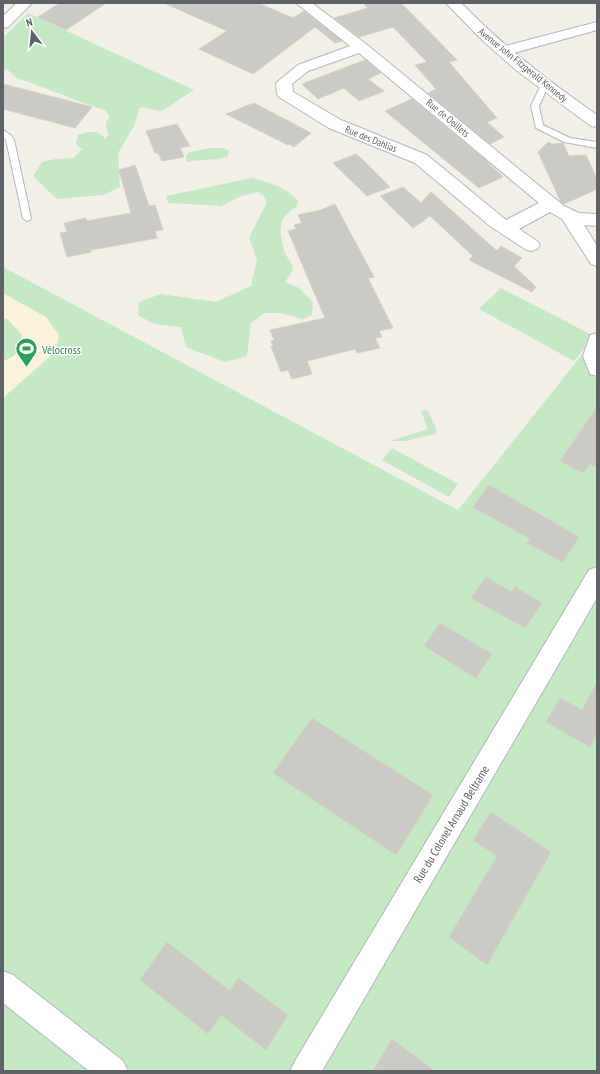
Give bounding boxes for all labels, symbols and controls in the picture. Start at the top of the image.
north arrow [12,12,52,52]
text: N [24,15,34,30]
street label: Avenue John Fitzgerald Kennedy [476,25,570,105]
street label: Rue de Oeillets [424,96,473,140]
street label: Rue des Dahlias [343,123,399,156]
sports icon: Vélocross [14,336,40,369]
place label: Vélocross [41,342,81,357]
street label: Rue du Colonel Arnaud Beltrame [410,762,492,886]

